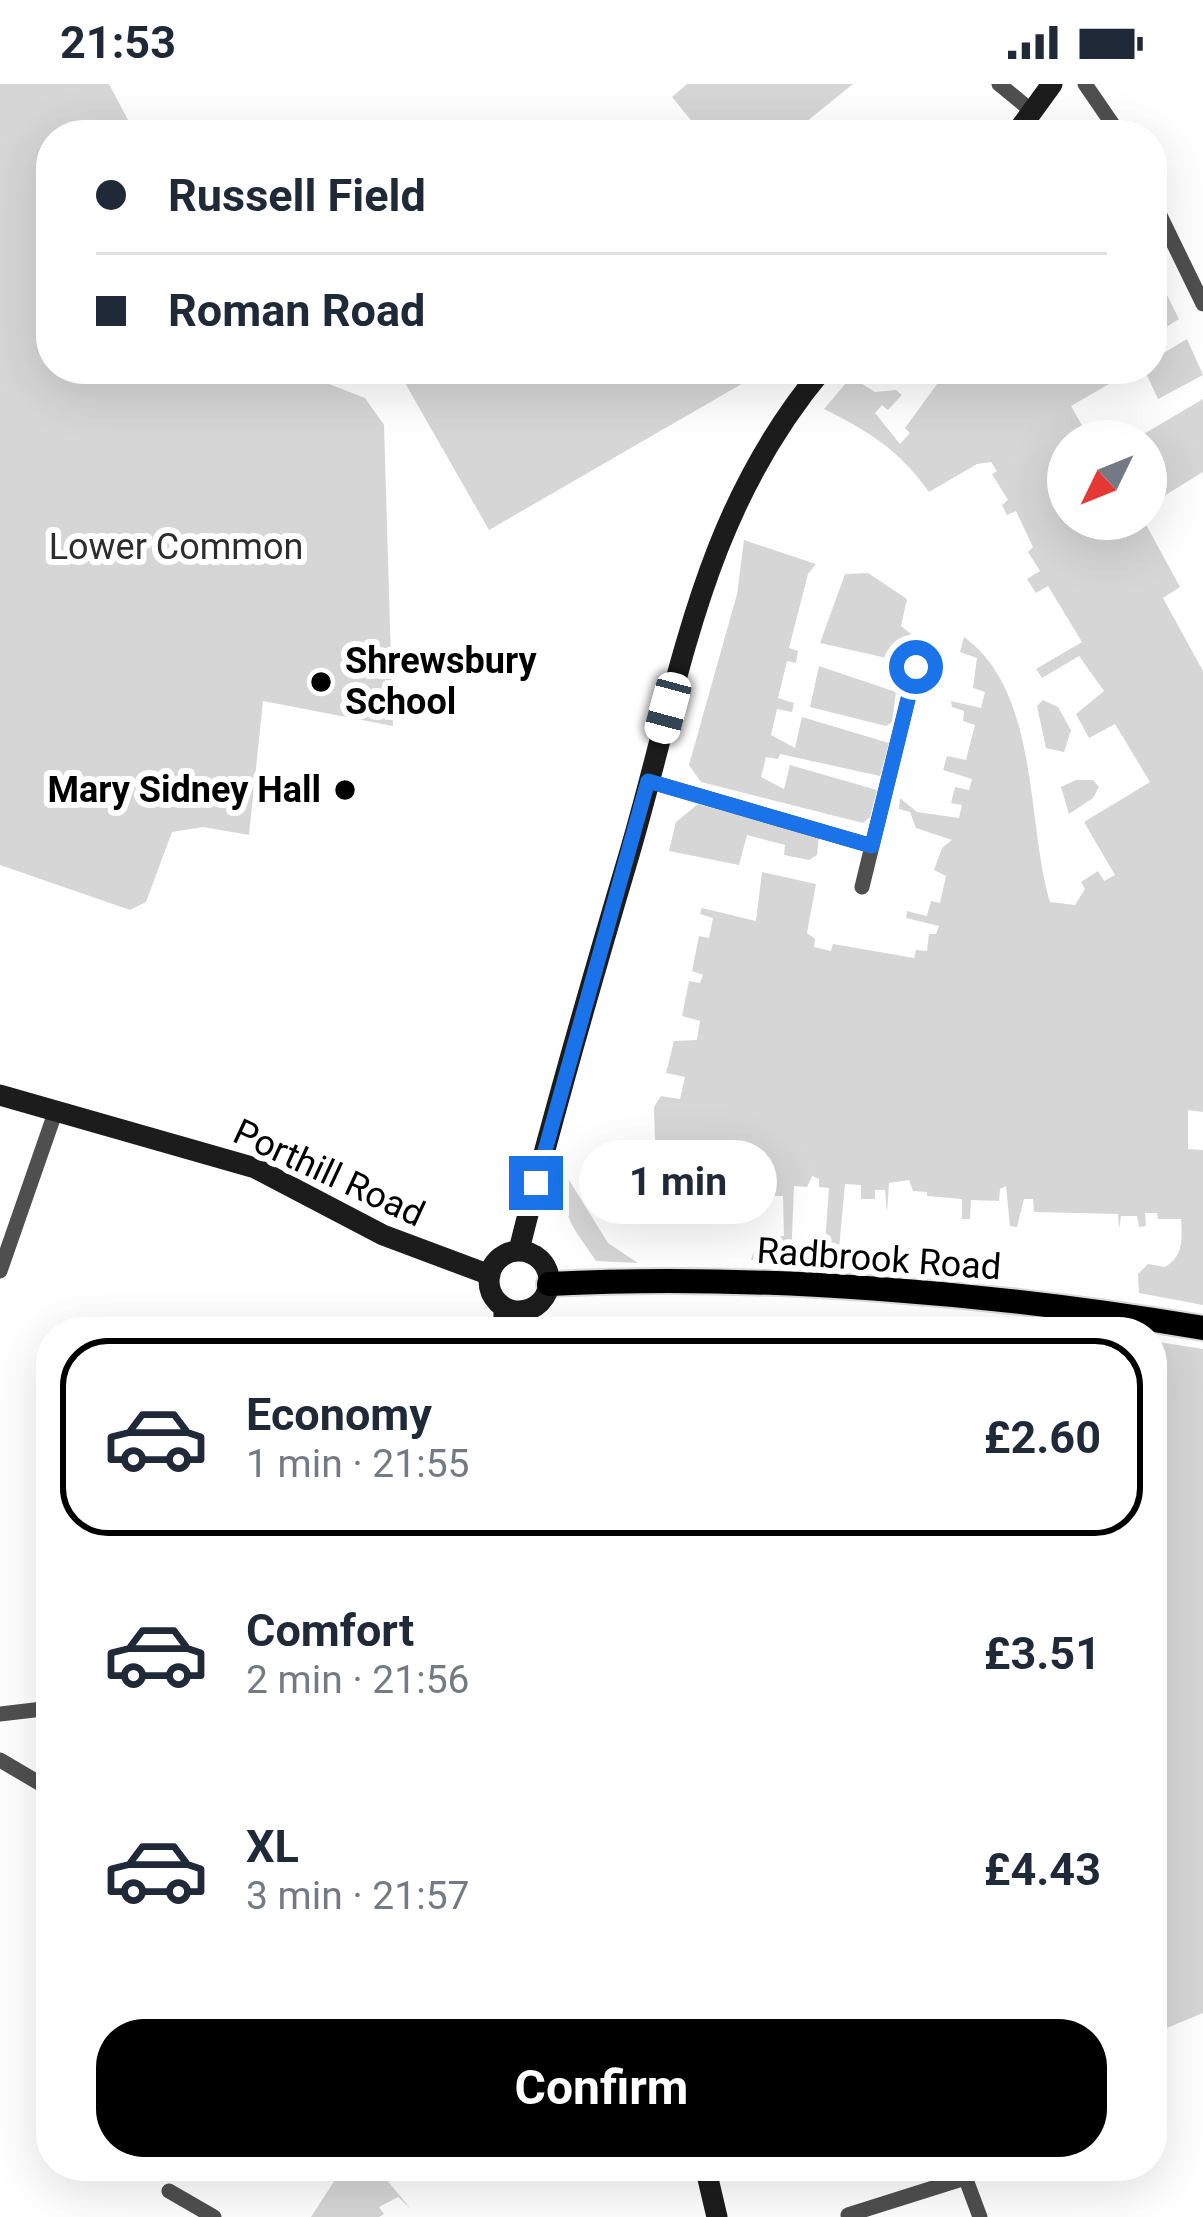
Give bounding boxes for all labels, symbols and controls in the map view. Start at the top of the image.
text: 21:53 [60,16,176,69]
text: Russell Field [168,169,426,222]
text: Roman Road [168,284,425,337]
north arrow [1047,420,1167,540]
map controls [1047,420,1167,540]
park label: Lower Common [49,526,303,568]
place label: Shrewsbury School [345,640,537,723]
route start [889,640,943,694]
marker: Shrewsbury School [308,669,334,695]
car [641,669,695,747]
place label: Mary Sidney Hall [47,769,321,811]
marker: Mary Sidney Hall [332,777,358,803]
street label: Porthill Road [227,1111,431,1235]
callout: 1 min [578,1141,776,1225]
route end [509,1156,563,1210]
text: 1 min [629,1159,727,1205]
street label: Radbrook Road [755,1230,1003,1288]
icon: car [102,1383,210,1491]
text: Economy [246,1388,432,1441]
text: £2.60 [984,1411,1101,1464]
text: 1 min · 21:55 [246,1441,469,1487]
icon: car [102,1599,210,1707]
text: Comfort [246,1604,414,1657]
text: £3.51 [984,1627,1101,1680]
text: 2 min · 21:56 [246,1657,469,1703]
icon: car [102,1815,210,1923]
text: XL [246,1820,299,1873]
text: £4.43 [984,1843,1101,1896]
text: 3 min · 21:57 [246,1873,469,1919]
button: Confirm [96,2019,1107,2157]

